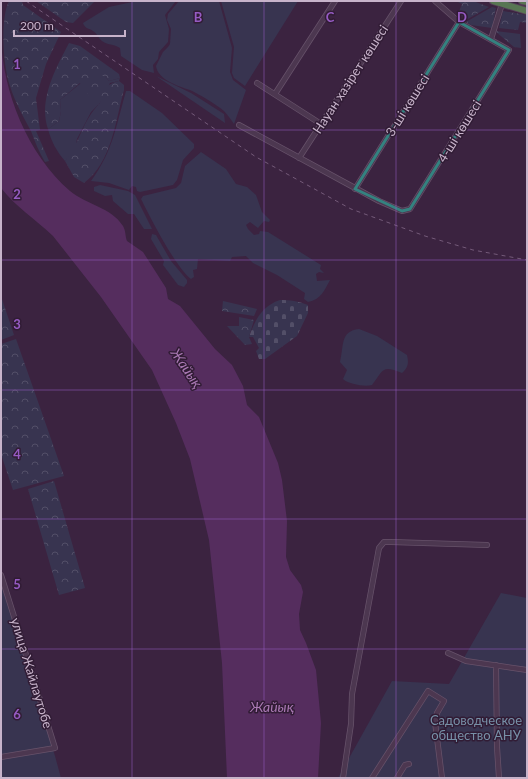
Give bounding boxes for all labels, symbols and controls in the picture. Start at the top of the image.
text: B [194,9,203,25]
text: C [326,9,335,25]
text: D [457,9,467,25]
scale bar [14,12,125,38]
text: 200 m [20,18,54,33]
street label: Науан хазірет көшесі [309,22,391,136]
text: 1 [13,56,21,72]
street label: 3-шi көшесі [382,71,432,139]
street label: 4-шi көшесі [434,97,484,165]
text: 2 [13,186,21,202]
text: 3 [13,316,21,332]
water label: Жайық [167,344,206,391]
text: 4 [13,446,21,462]
text: 5 [13,576,21,592]
street label: улица Жайлаутобе [8,616,56,730]
water label: Жайық [249,698,294,715]
text: 6 [13,706,21,722]
park label: Садоводческое общество АНУ [430,712,522,743]

